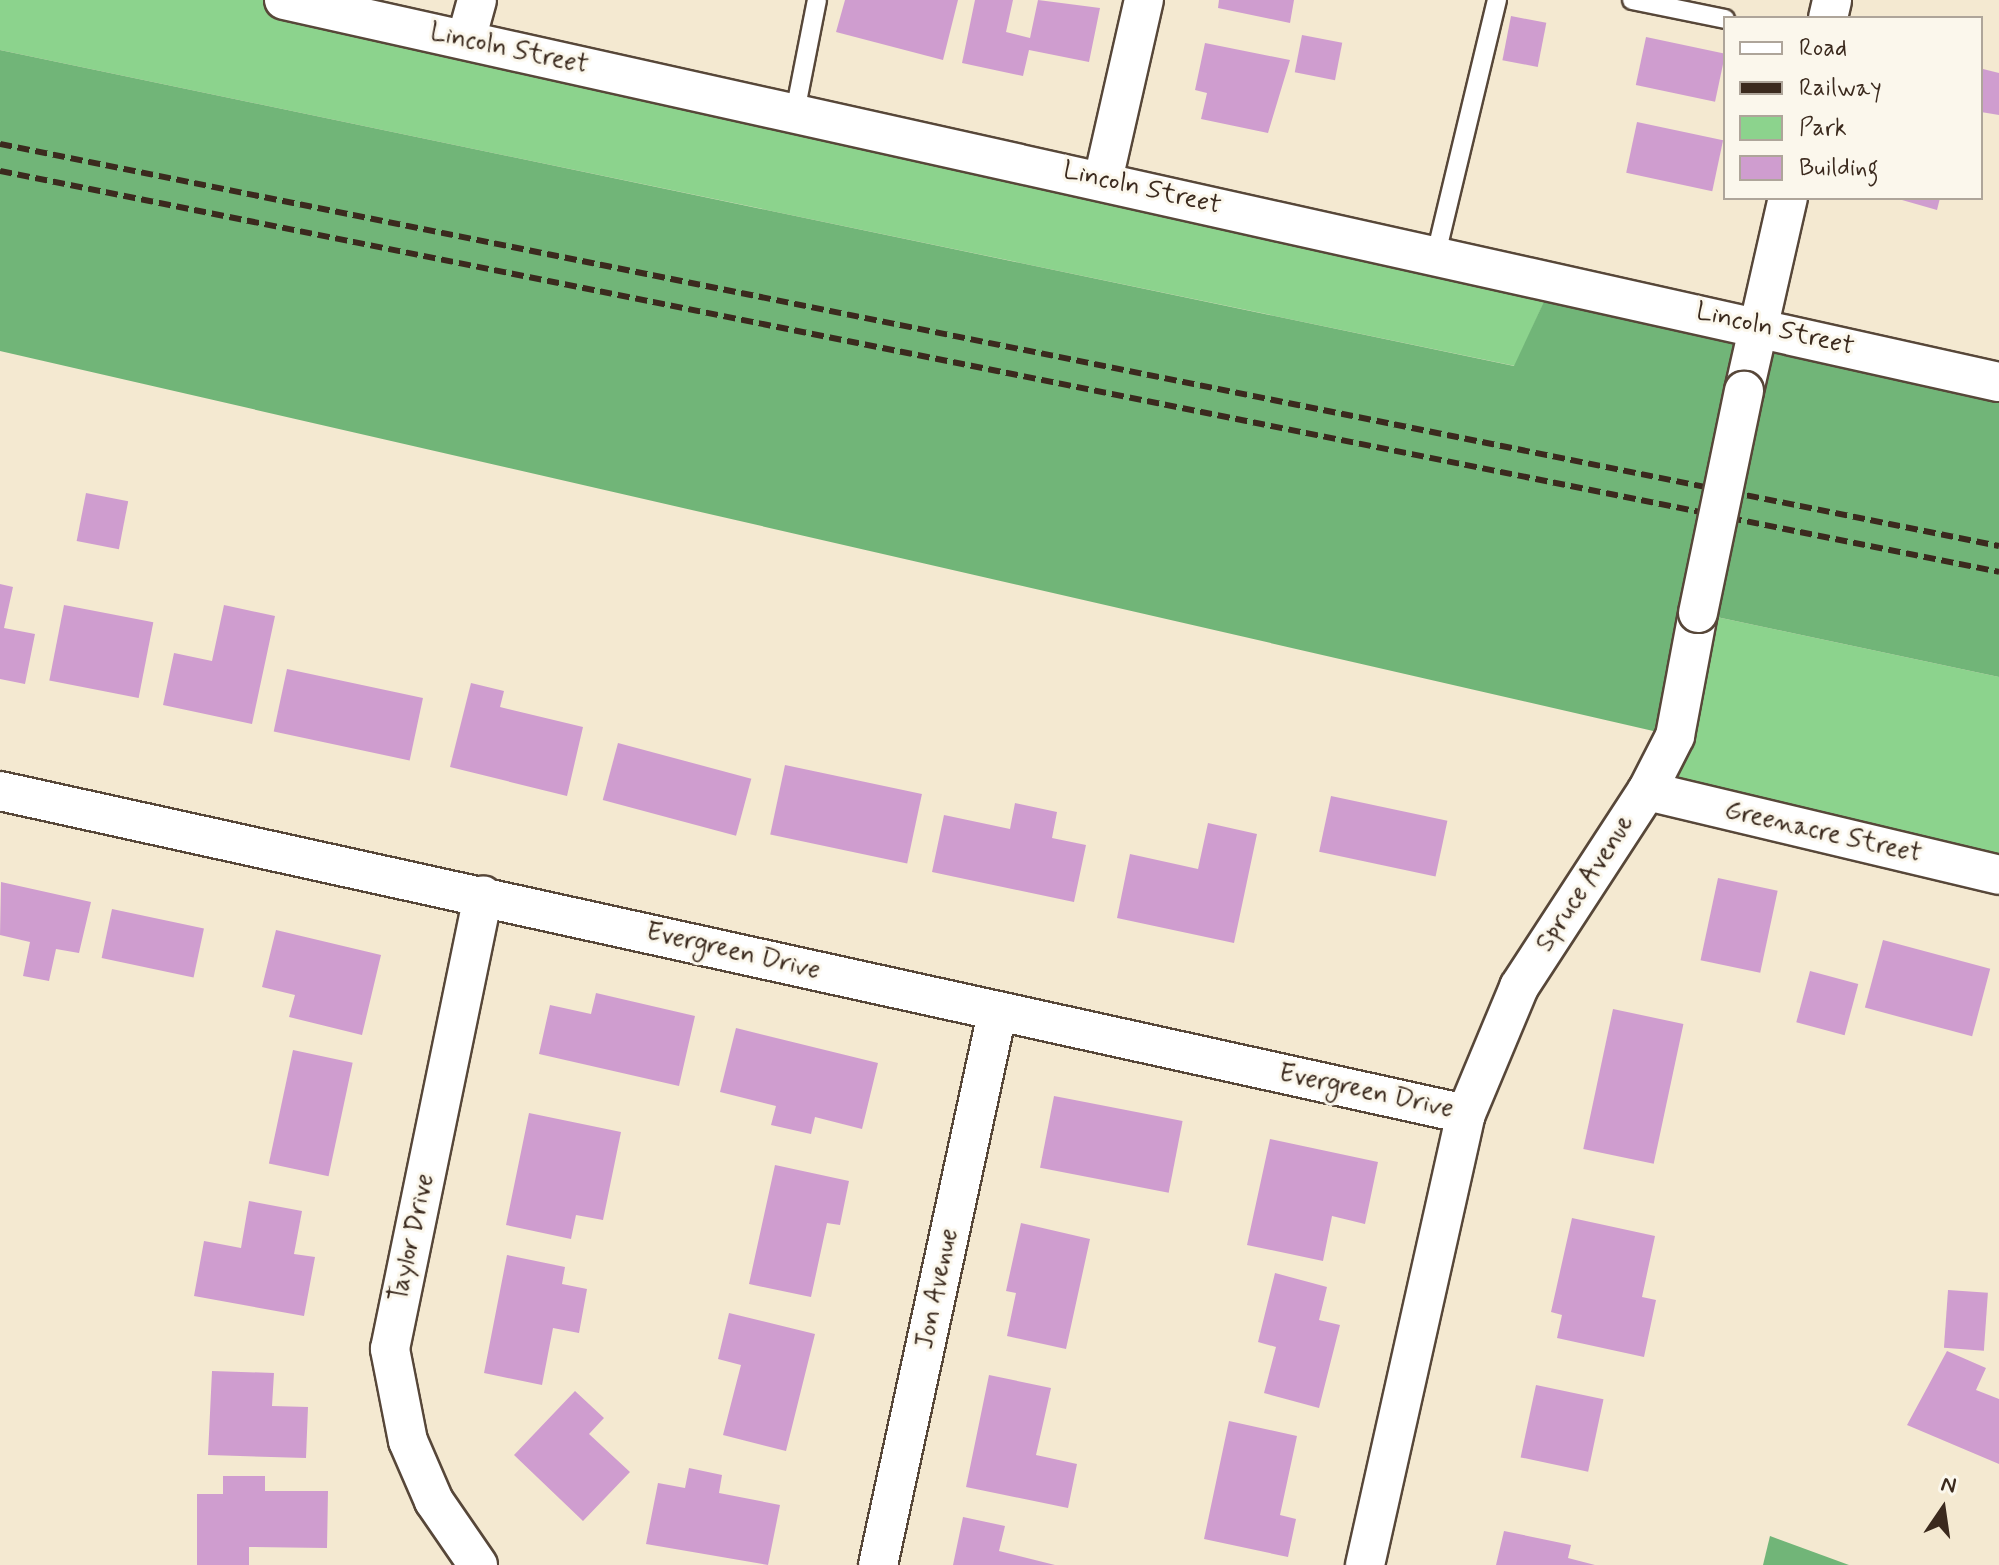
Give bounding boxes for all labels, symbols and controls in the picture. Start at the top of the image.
legend [1723,16,1983,200]
street label: Lincoln Street [428,18,590,82]
text: Road [1799,33,1847,64]
text: Railway [1799,73,1882,104]
text: Park [1799,113,1847,144]
text: Building [1799,153,1879,184]
street label: Lincoln Street [1061,156,1223,222]
street label: Lincoln Street [1694,297,1856,363]
street label: Greenacre Street [1722,795,1924,871]
street label: Spruce Avenue [1529,808,1643,960]
street label: Evergreen Drive [644,917,822,987]
street label: Evergreen Drive [1277,1058,1455,1126]
street label: Taylor Drive [384,1172,442,1304]
street label: Jon Avenue [909,1223,967,1355]
north arrow [1903,1469,1983,1549]
text: N [1938,1470,1959,1501]

